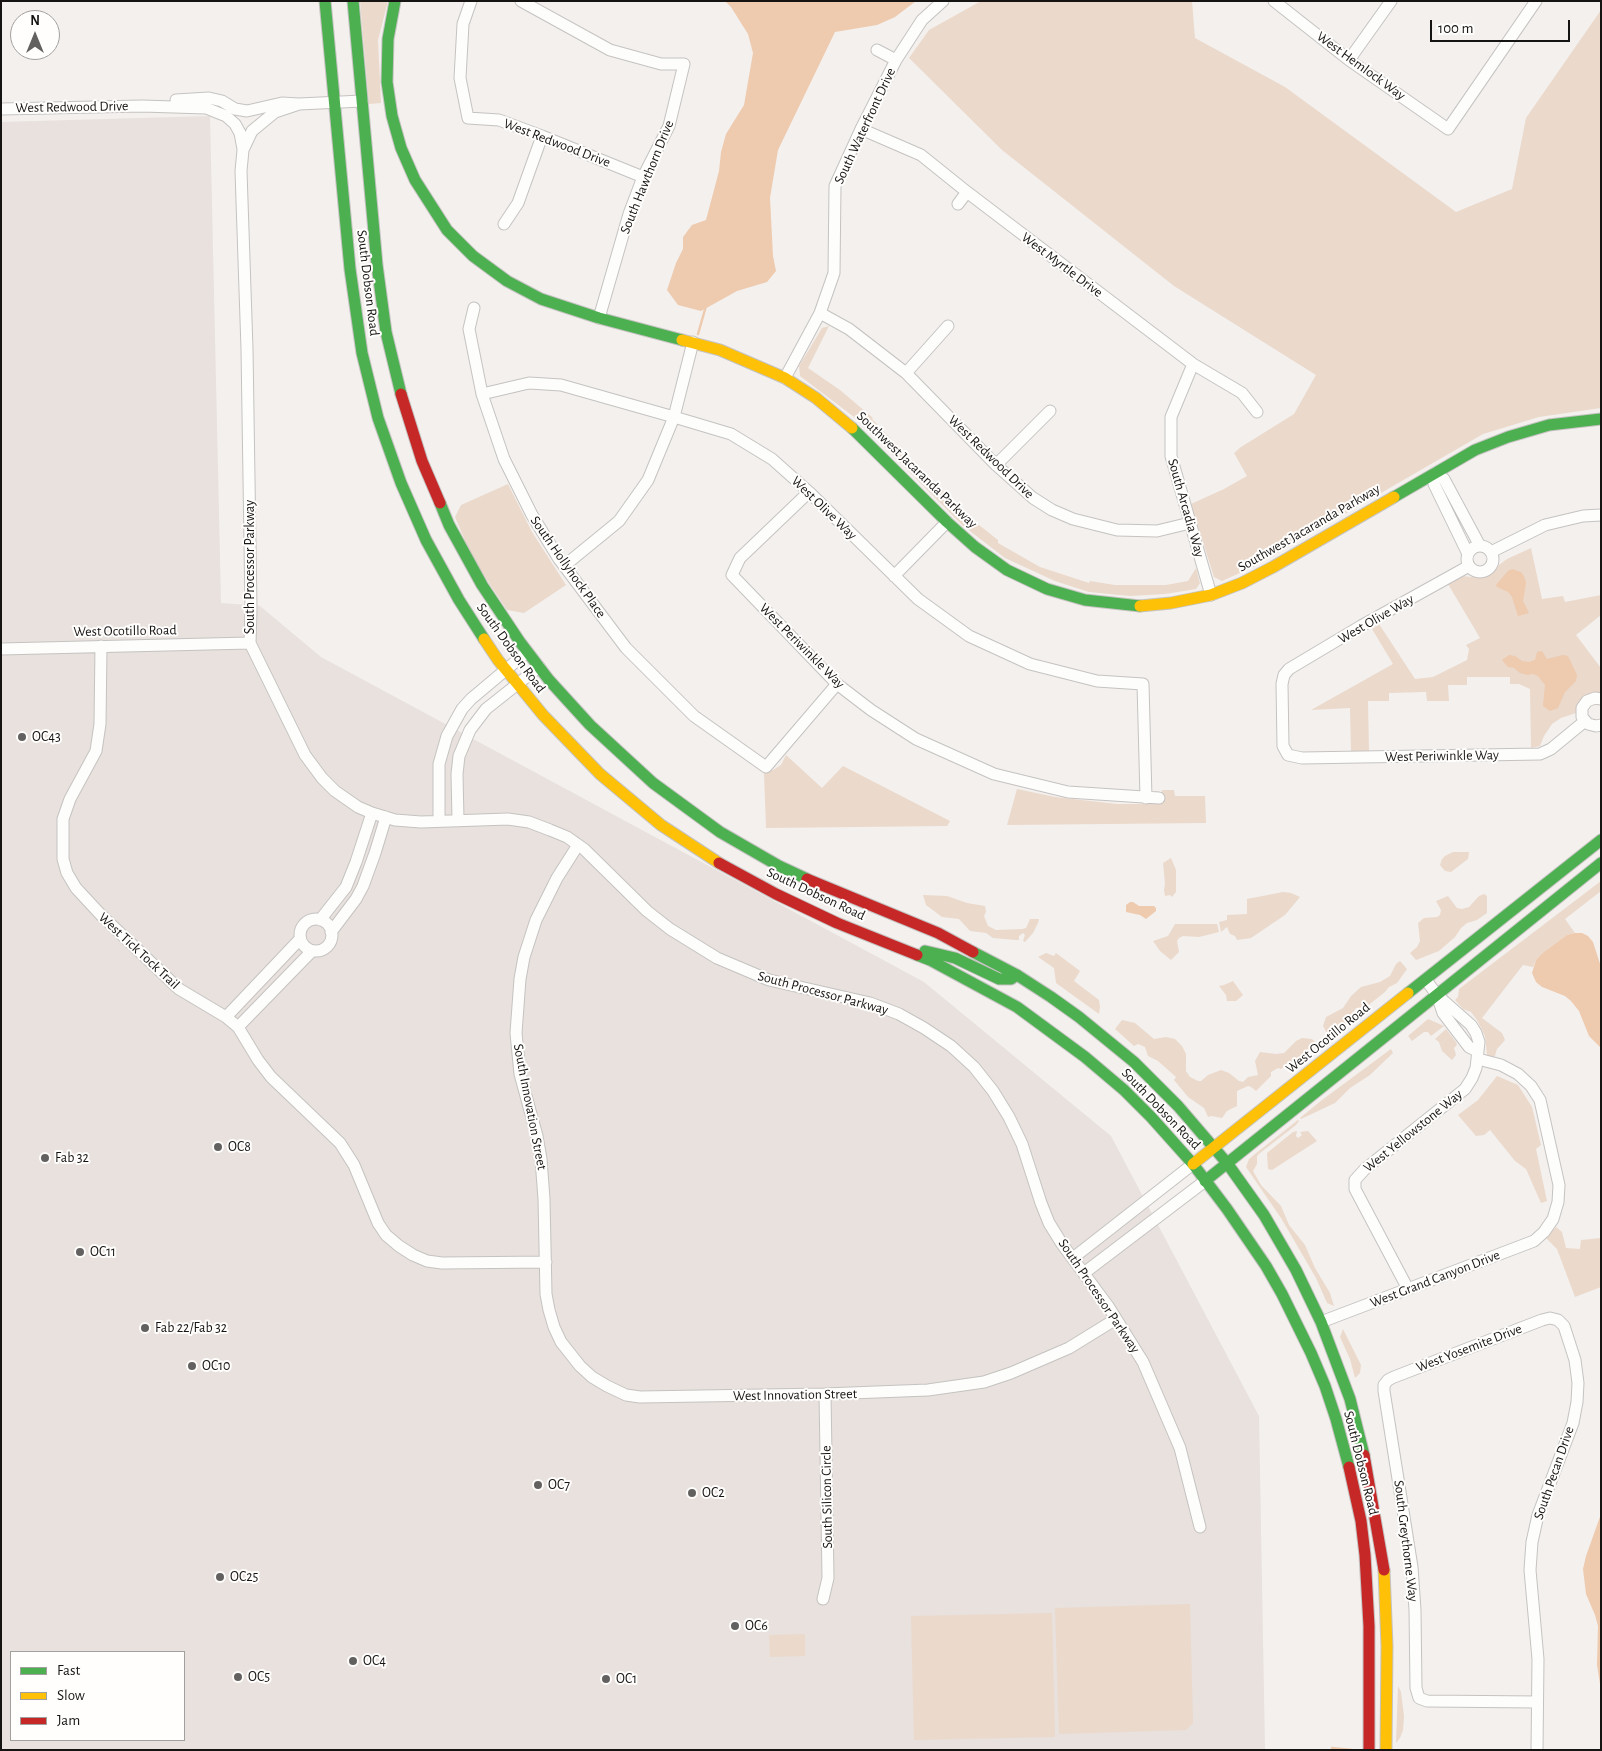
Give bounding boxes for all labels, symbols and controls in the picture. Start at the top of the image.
north arrow [10,10,60,60]
scale bar [1432,10,1572,42]
text: N [30,14,40,28]
text: 100 m [1438,21,1473,36]
street label: West Hemlock Way [1313,28,1409,104]
street label: South Waterfront Drive [831,65,899,187]
street label: West Redwood Drive [15,98,129,116]
street label: West Redwood Drive [501,115,613,171]
street label: South Hawthorn Drive [617,118,677,236]
street label: South Dobson Road [353,229,383,337]
street label: West Myrtle Drive [1018,229,1106,301]
street label: Southwest Jacaranda Parkway [853,408,981,532]
street label: West Redwood Drive [945,412,1037,502]
street label: South Arcadia Way [1164,457,1208,559]
street label: West Olive Way [788,473,860,543]
street label: Southwest Jacaranda Parkway [1235,480,1383,576]
street label: South Processor Parkway [242,500,258,634]
street label: South Hollyhock Place [526,513,610,621]
street label: West Olive Way [1335,591,1417,647]
street label: South Dobson Road [473,600,549,696]
street label: West Periwinkle Way [756,600,848,692]
street label: West Ocotillo Road [73,622,177,640]
place label: OC43 [32,729,61,745]
marker: OC43 [16,731,28,743]
street label: West Periwinkle Way [1385,747,1499,765]
street label: South Dobson Road [764,864,868,924]
street label: West Tick Tock Trail [95,909,183,993]
street label: South Processor Parkway [756,968,890,1018]
street label: West Ocotillo Road [1283,999,1373,1077]
street label: South Innovation Street [510,1042,550,1172]
street label: South Dobson Road [1118,1065,1204,1153]
street label: West Yellowstone Way [1360,1086,1466,1176]
place label: OC8 [228,1139,251,1155]
marker: OC8 [212,1141,224,1153]
place label: Fab 32 [55,1150,89,1166]
marker: Fab 32 [39,1152,51,1164]
street label: South Processor Parkway [1054,1236,1144,1356]
place label: OC11 [90,1244,116,1260]
marker: OC11 [74,1246,86,1258]
street label: West Grand Canyon Drive [1368,1246,1502,1312]
place label: Fab 22/Fab 32 [155,1320,227,1336]
street label: West Yosemite Drive [1414,1320,1524,1376]
marker: Fab 22/Fab 32 [139,1322,151,1334]
place label: OC10 [202,1358,230,1374]
marker: OC10 [186,1360,198,1372]
street label: West Innovation Street [733,1386,857,1404]
street label: South Dobson Road [1340,1409,1382,1517]
street label: South Pecan Drive [1530,1424,1578,1522]
street label: South Silicon Circle [818,1445,836,1549]
place label: OC7 [548,1477,570,1493]
marker: OC7 [532,1479,544,1491]
street label: South Greythorne Way [1390,1479,1422,1603]
place label: OC2 [702,1485,725,1501]
marker: OC2 [686,1487,698,1499]
place label: OC25 [230,1569,258,1585]
marker: OC25 [214,1571,226,1583]
place label: OC6 [745,1618,768,1634]
marker: OC6 [729,1620,741,1632]
legend [10,1651,185,1741]
place label: OC4 [363,1653,386,1669]
marker: OC4 [347,1655,359,1667]
text: Fast [57,1663,80,1678]
place label: OC5 [248,1669,270,1685]
marker: OC5 [232,1671,244,1683]
place label: OC1 [616,1671,637,1687]
marker: OC1 [600,1673,612,1685]
text: Slow [57,1688,85,1703]
text: Jam [57,1713,80,1728]

